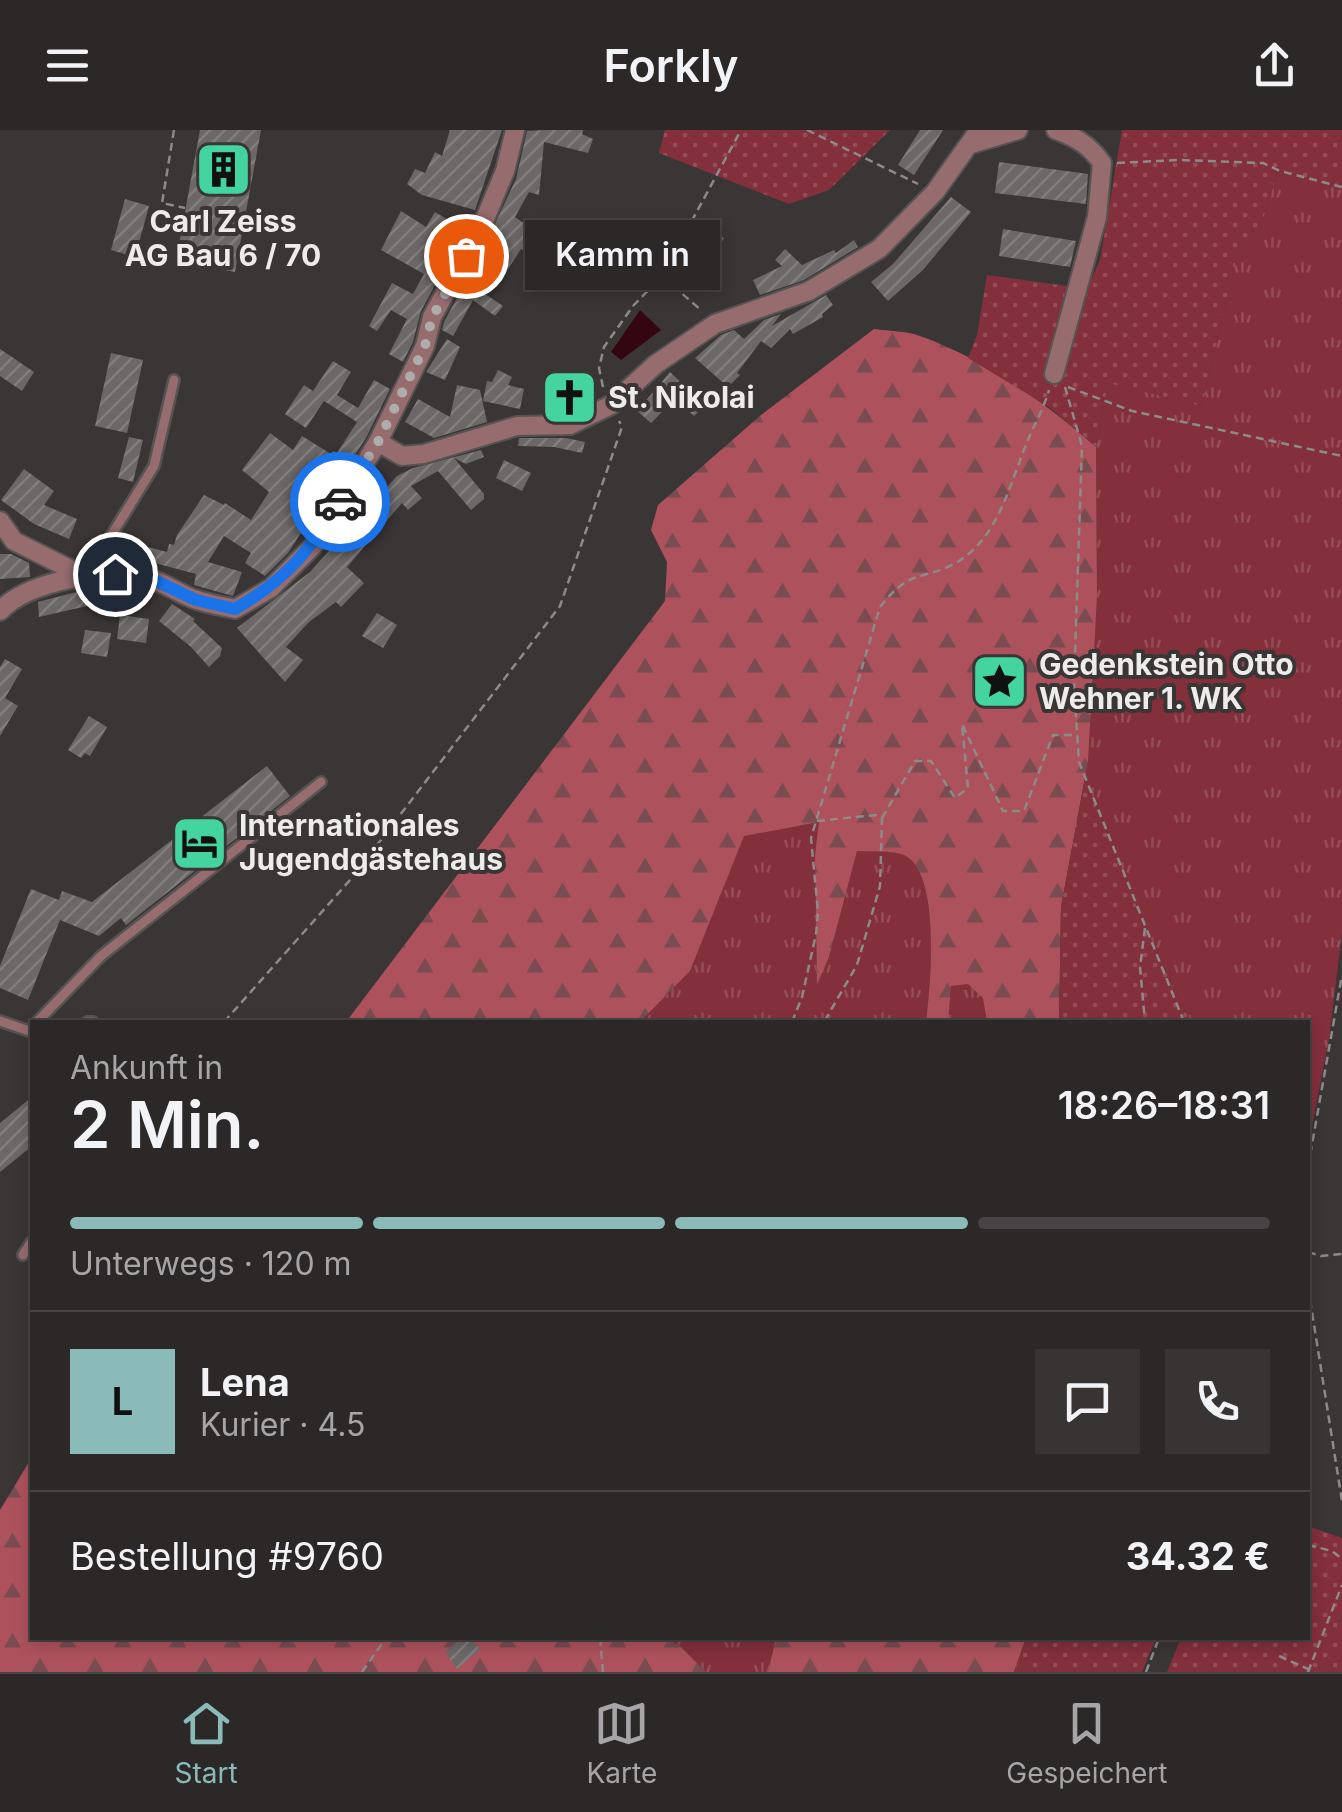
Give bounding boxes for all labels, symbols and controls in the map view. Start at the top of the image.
icon: menu [40,38,95,93]
text: Forkly [603,38,739,93]
icon: share [1247,38,1302,93]
building icon: Carl Zeiss AG Bau 6 / 70 [193,139,253,199]
place label: Carl Zeiss AG Bau 6 / 70 [125,203,321,273]
pin [424,214,509,299]
callout: Kamm in [526,221,721,291]
icon: bag [439,229,494,284]
text: Kamm in [555,235,690,274]
church icon: St. Nikolai [539,368,599,428]
place label: St. Nikolai [608,379,755,415]
courier [290,452,390,552]
icon: car [313,475,368,530]
pin [73,532,158,617]
icon: home [88,547,143,602]
place label: Gedenkstein Otto Wehner 1. WK [1039,646,1294,716]
place icon: Gedenkstein Otto Wehner 1. WK [970,652,1030,712]
place label: Internationales Jugendgästehaus [239,807,503,877]
hotel icon: Internationales Jugendgästehaus [170,813,230,873]
text: Ankunft in [70,1048,223,1087]
text: 18:26–18:31 [1058,1082,1270,1128]
text: 2 Min. [70,1085,264,1164]
text: Unterwegs · 120 m [70,1244,352,1283]
button: chat [1035,1349,1140,1454]
button: phone [1165,1349,1270,1454]
text: Lena [200,1359,290,1405]
text: L [112,1378,133,1424]
text: Kurier · 4.5 [200,1405,365,1444]
text: Bestellung #9760 [70,1533,384,1579]
text: 34.32 € [1126,1533,1270,1579]
tab: Start [174,1696,238,1790]
tab: Karte [587,1696,657,1790]
tab: Gespeichert [1006,1696,1168,1790]

